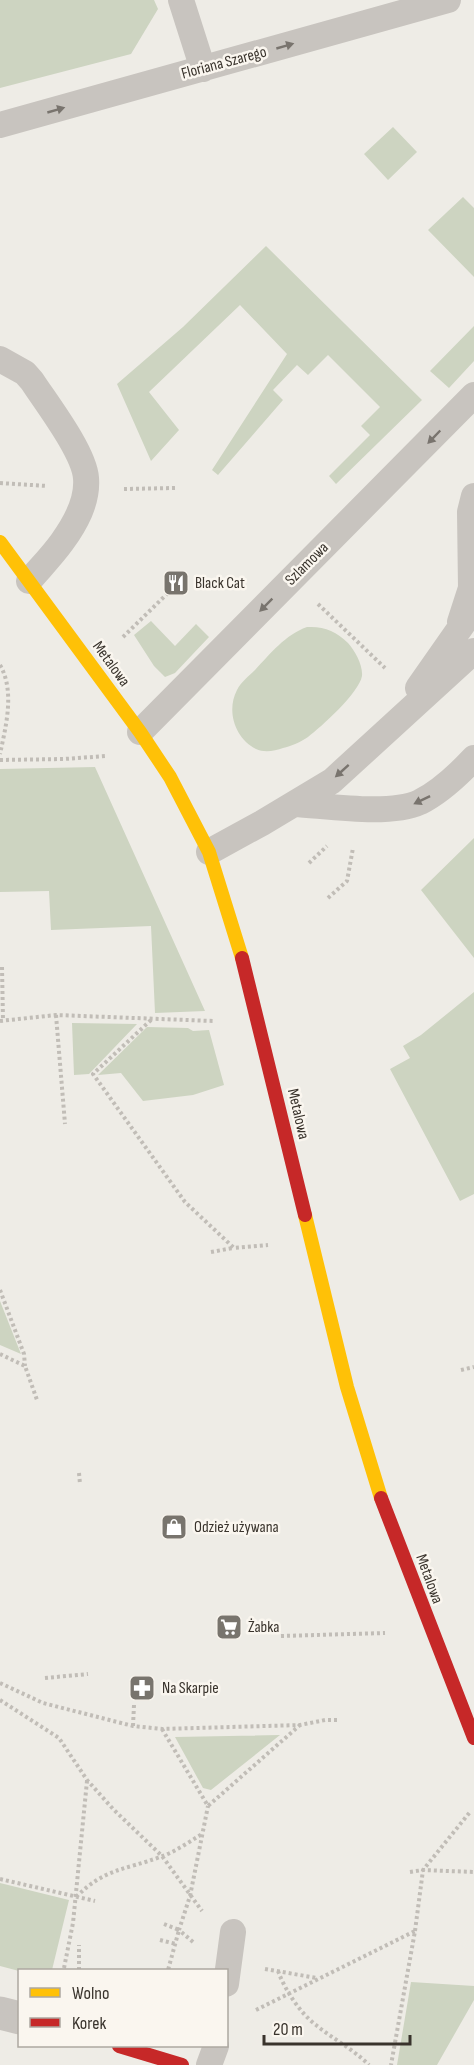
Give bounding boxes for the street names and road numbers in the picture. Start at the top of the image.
street label: Floriana Szarego [179,43,269,83]
street label: Szlamowa [281,538,333,590]
street label: Metalowa [88,638,134,690]
street label: Metalowa [283,1087,313,1141]
street label: Metalowa [411,1552,447,1606]

